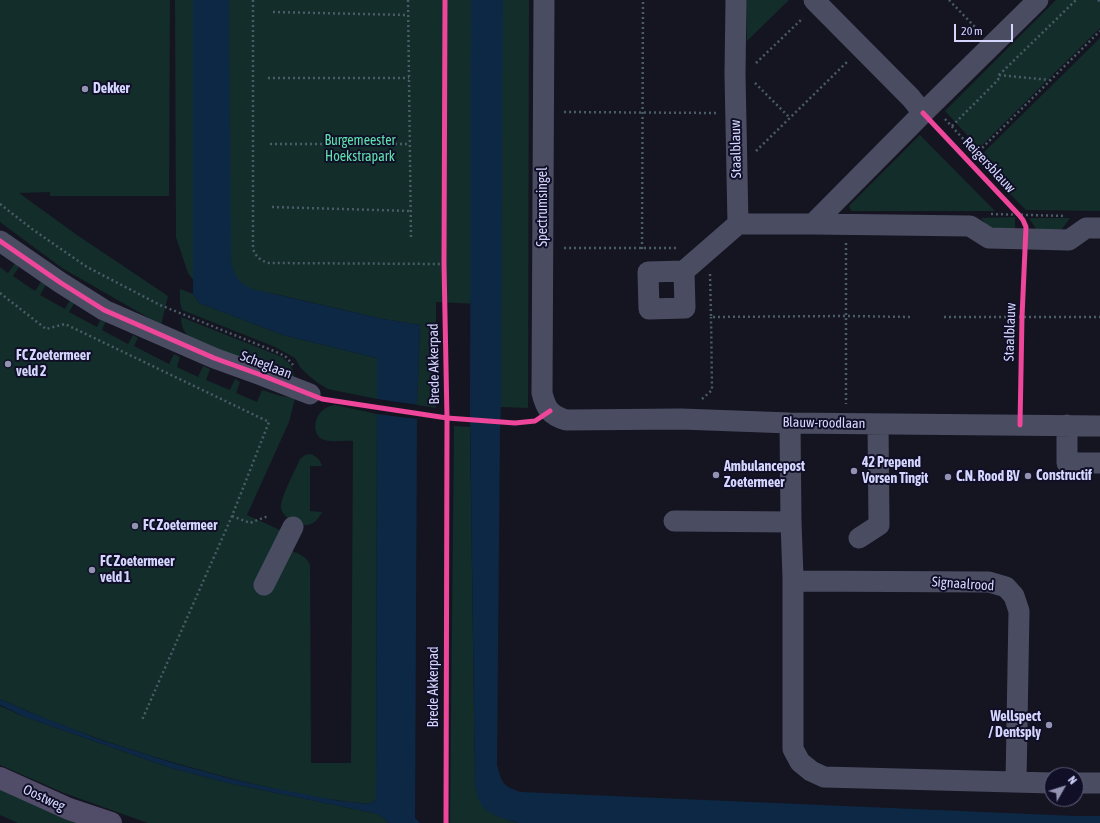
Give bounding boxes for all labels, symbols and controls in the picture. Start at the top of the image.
scale bar [956,16,1015,42]
text: 20 m [961,24,983,38]
place label: Dekker [93,81,130,97]
marker: Dekker [80,84,90,94]
street label: Staalblauw [727,120,745,178]
park label: Burgemeester Hoekstrapark [324,133,396,166]
street label: Reigersblauw [959,134,1019,196]
street label: Spectrumsingel [535,167,551,247]
street label: Staalblauw [1001,302,1019,362]
street label: Brede Akkerpad [425,323,443,405]
place label: FC Zoetermeer veld 2 [16,348,90,380]
street label: Scheglaan [238,348,294,382]
marker: FC Zoetermeer veld 2 [3,359,13,369]
street label: Blauw-roodlaan [782,414,866,432]
place label: 42 Prepend Vorsen Tingit [862,455,928,488]
place label: Ambulancepost Zoetermeer [724,459,805,492]
marker: 42 Prepend Vorsen Tingit [849,466,859,476]
place label: Constructif [1036,468,1092,484]
place label: C.N. Rood BV [956,469,1020,485]
marker: Ambulancepost Zoetermeer [711,470,721,480]
marker: Constructif [1023,471,1033,481]
marker: C.N. Rood BV [943,472,953,482]
place label: FC Zoetermeer [143,518,217,534]
marker: FC Zoetermeer [130,521,140,531]
place label: FC Zoetermeer veld 1 [100,554,174,586]
marker: FC Zoetermeer veld 1 [87,565,97,575]
street label: Signaalrood [931,573,995,595]
street label: Brede Akkerpad [426,646,442,728]
place label: Wellspect / Dentsply [988,709,1041,742]
marker: Wellspect / Dentsply [1044,720,1054,730]
north arrow [1044,767,1084,807]
text: N [1066,774,1079,786]
street label: Oostweg [20,781,68,815]

